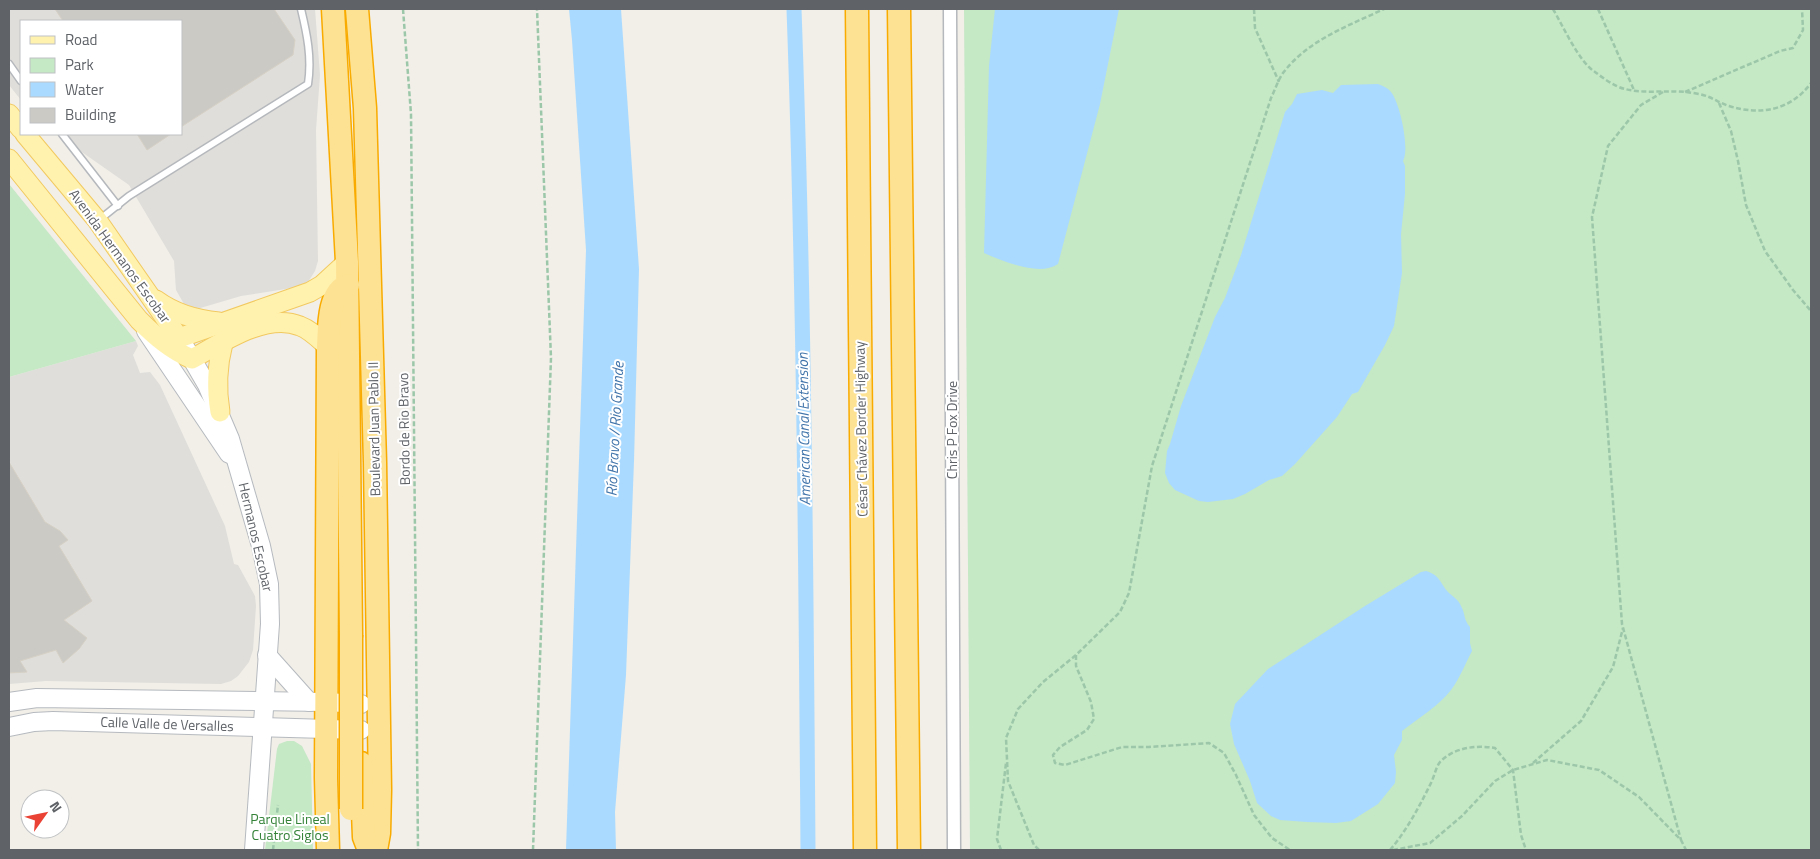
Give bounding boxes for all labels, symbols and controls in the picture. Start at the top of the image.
legend [20,20,182,135]
text: Road [65,28,97,51]
text: Park [65,53,94,76]
text: Water [65,78,104,101]
text: Building [65,103,116,126]
street label: Avenida Hermanos Escobar [65,184,176,327]
street label: César Chávez Border Highway [848,341,873,517]
water label: American Canal Extension [791,352,816,506]
water label: Río Bravo / Rio Grande [599,360,630,497]
street label: Boulevard Juan Pablo II [362,361,385,497]
street label: Bordo de Rio Bravo [392,372,415,486]
street label: Chris P Fox Drive [941,381,962,479]
street label: Hermanos Escobar [234,480,279,594]
street label: Calle Valle de Versalles [100,711,234,736]
north arrow [20,789,70,839]
text: N [45,797,68,816]
park label: Parque Lineal Cuatro Siglos [250,808,330,845]

